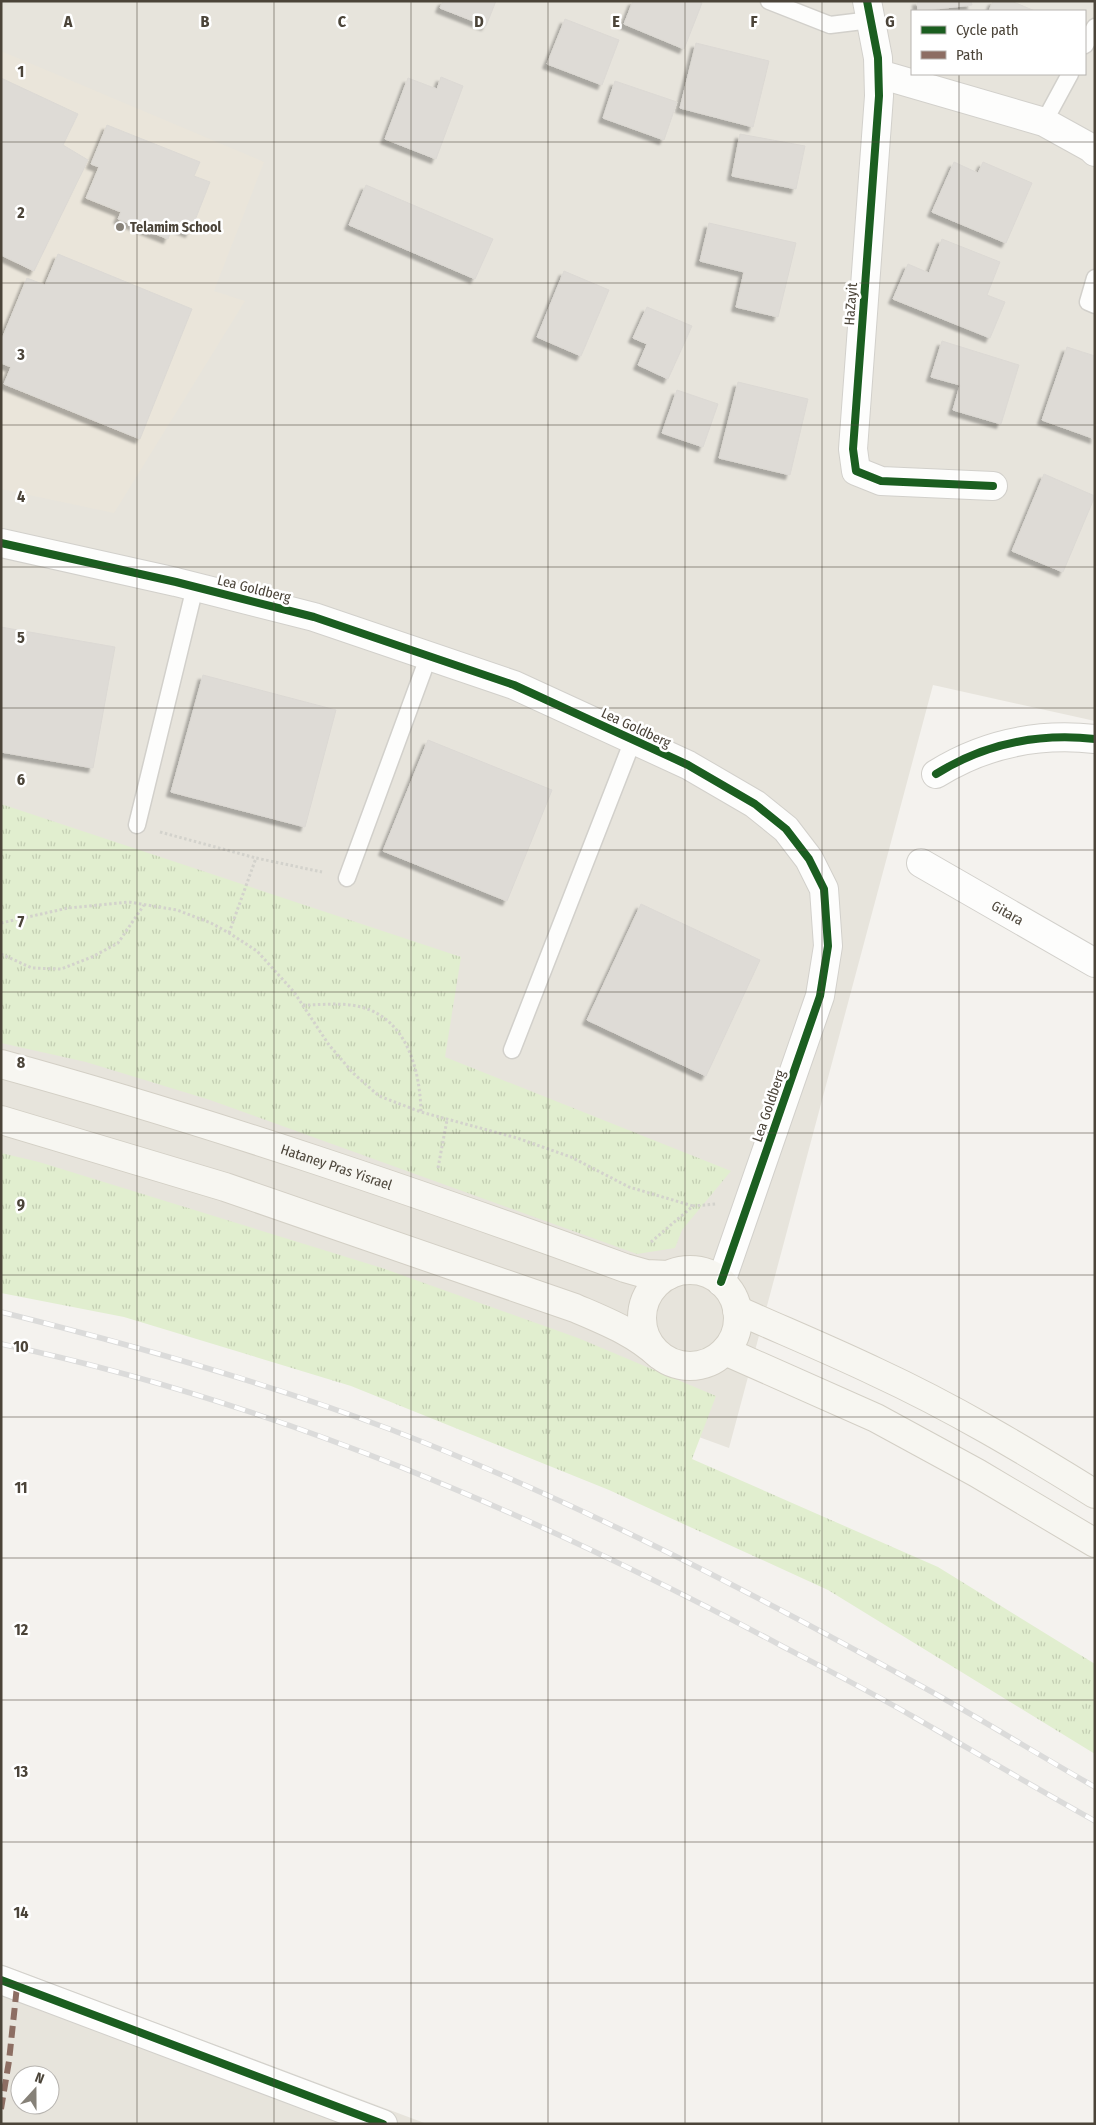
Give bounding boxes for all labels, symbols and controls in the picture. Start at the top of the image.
legend [911,10,1086,75]
text: A [63,12,73,31]
text: B [201,12,210,31]
text: C [338,12,347,31]
text: D [474,12,484,31]
text: E [612,12,620,31]
text: F [750,12,758,31]
text: G [885,12,895,31]
text: Cycle path [956,21,1019,39]
text: Path [956,46,983,64]
text: 1 [18,62,24,81]
text: 2 [16,203,25,222]
place label: Telamim School [130,219,221,236]
marker: Telamim School [114,221,126,233]
street label: HaZayit [841,282,861,326]
text: 3 [16,345,25,364]
text: 4 [17,487,25,506]
street label: Lea Goldberg [216,572,293,606]
text: 5 [17,628,25,647]
street label: Lea Goldberg [598,704,674,752]
text: 6 [17,770,25,789]
street label: Gitara [989,897,1027,929]
text: 7 [18,912,25,931]
text: 8 [17,1053,26,1072]
street label: Lea Goldberg [749,1067,789,1144]
street label: Hataney Pras Yisrael [279,1140,395,1194]
text: 9 [17,1195,25,1214]
text: 10 [13,1337,29,1356]
text: 11 [14,1478,28,1497]
text: 12 [14,1620,29,1639]
text: 13 [14,1762,29,1781]
text: 14 [14,1903,29,1922]
north arrow [10,2065,60,2115]
text: N [33,2069,46,2088]

